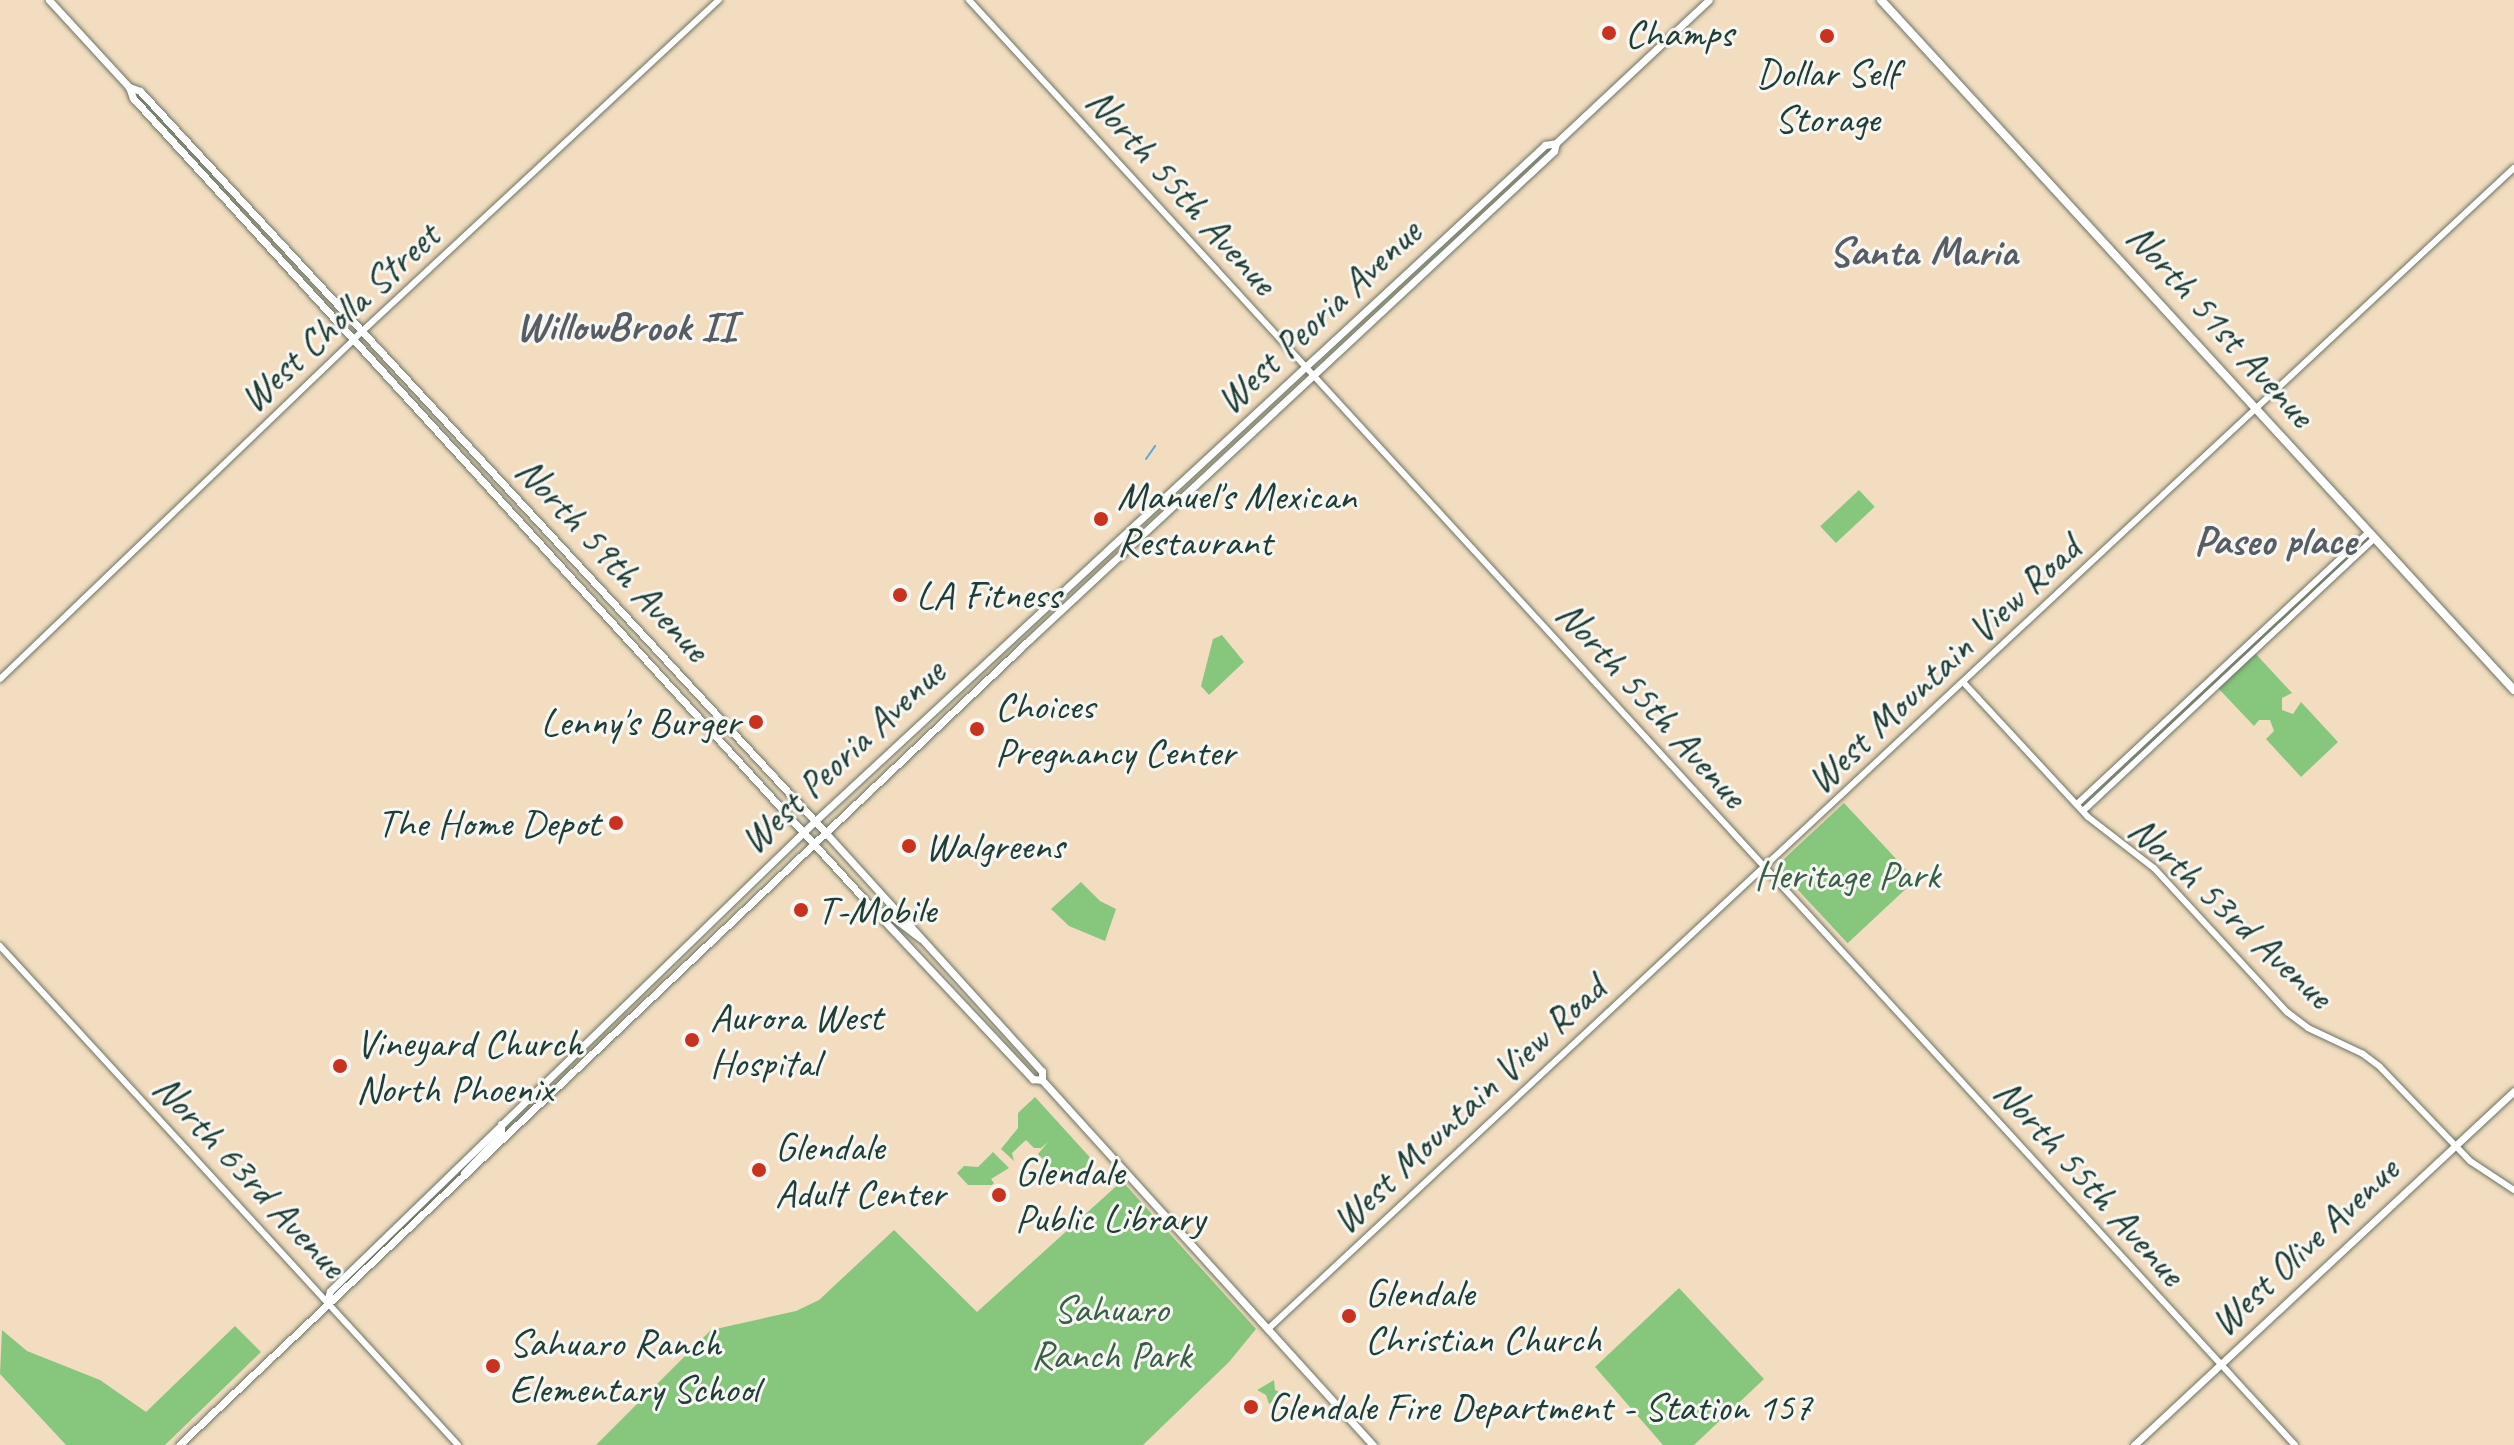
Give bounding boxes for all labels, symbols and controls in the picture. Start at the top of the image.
place label: Champs [1625,9,1733,57]
marker: Champs [1600,24,1618,42]
marker: Dollar Self Storage [1818,27,1836,45]
place label: Dollar Self Storage [1756,49,1898,143]
street label: North 55th Avenue [1076,77,1288,305]
street label: West Peoria Avenue [1205,208,1431,424]
street label: West Cholla Street [229,212,449,422]
street label: North 51st Avenue [2117,213,2325,437]
district label: Santa Maria [1828,227,2018,277]
district label: WillowBrook II [516,302,736,352]
street label: North 59th Avenue [506,447,720,671]
place label: Manuel's Mexican Restaurant [1117,472,1355,566]
marker: Manuel's Mexican Restaurant [1092,510,1110,528]
district label: Paseo place [2194,516,2356,566]
street label: West Mountain View Road [1796,525,2090,803]
place label: LA Fitness [916,571,1060,619]
marker: LA Fitness [891,586,909,604]
street label: North 55th Avenue [1546,590,1758,818]
street label: West Peoria Avenue [729,648,955,864]
place label: Choices Pregnancy Center [995,682,1235,776]
place label: Lenny's Burger [541,698,740,746]
marker: Lenny's Burger [747,713,765,731]
marker: Choices Pregnancy Center [966,718,988,740]
place label: The Home Depot [379,799,600,847]
street label: North 53rd Avenue [2119,805,2343,1019]
marker: The Home Depot [607,814,625,832]
place label: Walgreens [925,822,1064,870]
marker: Walgreens [900,837,918,855]
park label: Heritage Park [1753,851,1941,899]
place label: T-Mobile [817,886,936,934]
marker: T-Mobile [792,901,810,919]
street label: West Mountain View Road [1321,965,1615,1243]
place label: Aurora West Hospital [710,993,883,1087]
place label: Vineyard Church North Phoenix [356,1019,584,1113]
marker: Aurora West Hospital [681,1029,703,1051]
marker: Vineyard Church North Phoenix [331,1057,349,1075]
street label: North 63rd Avenue [143,1064,357,1288]
street label: North 55th Avenue [1984,1068,2196,1296]
place label: Glendale Adult Center [775,1123,945,1217]
street label: West Olive Avenue [2199,1146,2409,1346]
place label: Glendale Public Library [1015,1148,1204,1242]
marker: Glendale Adult Center [750,1161,768,1179]
marker: Glendale Public Library [990,1186,1008,1204]
place label: Glendale Christian Church [1365,1269,1603,1363]
park label: Sahuaro Ranch Park [1030,1285,1192,1379]
marker: Glendale Christian Church [1340,1307,1358,1325]
place label: Sahuaro Ranch Elementary School [509,1319,759,1413]
marker: Sahuaro Ranch Elementary School [484,1357,502,1375]
place label: Glendale Fire Department - Station 157 [1267,1383,1811,1431]
marker: Glendale Fire Department - Station 157 [1242,1398,1260,1416]

